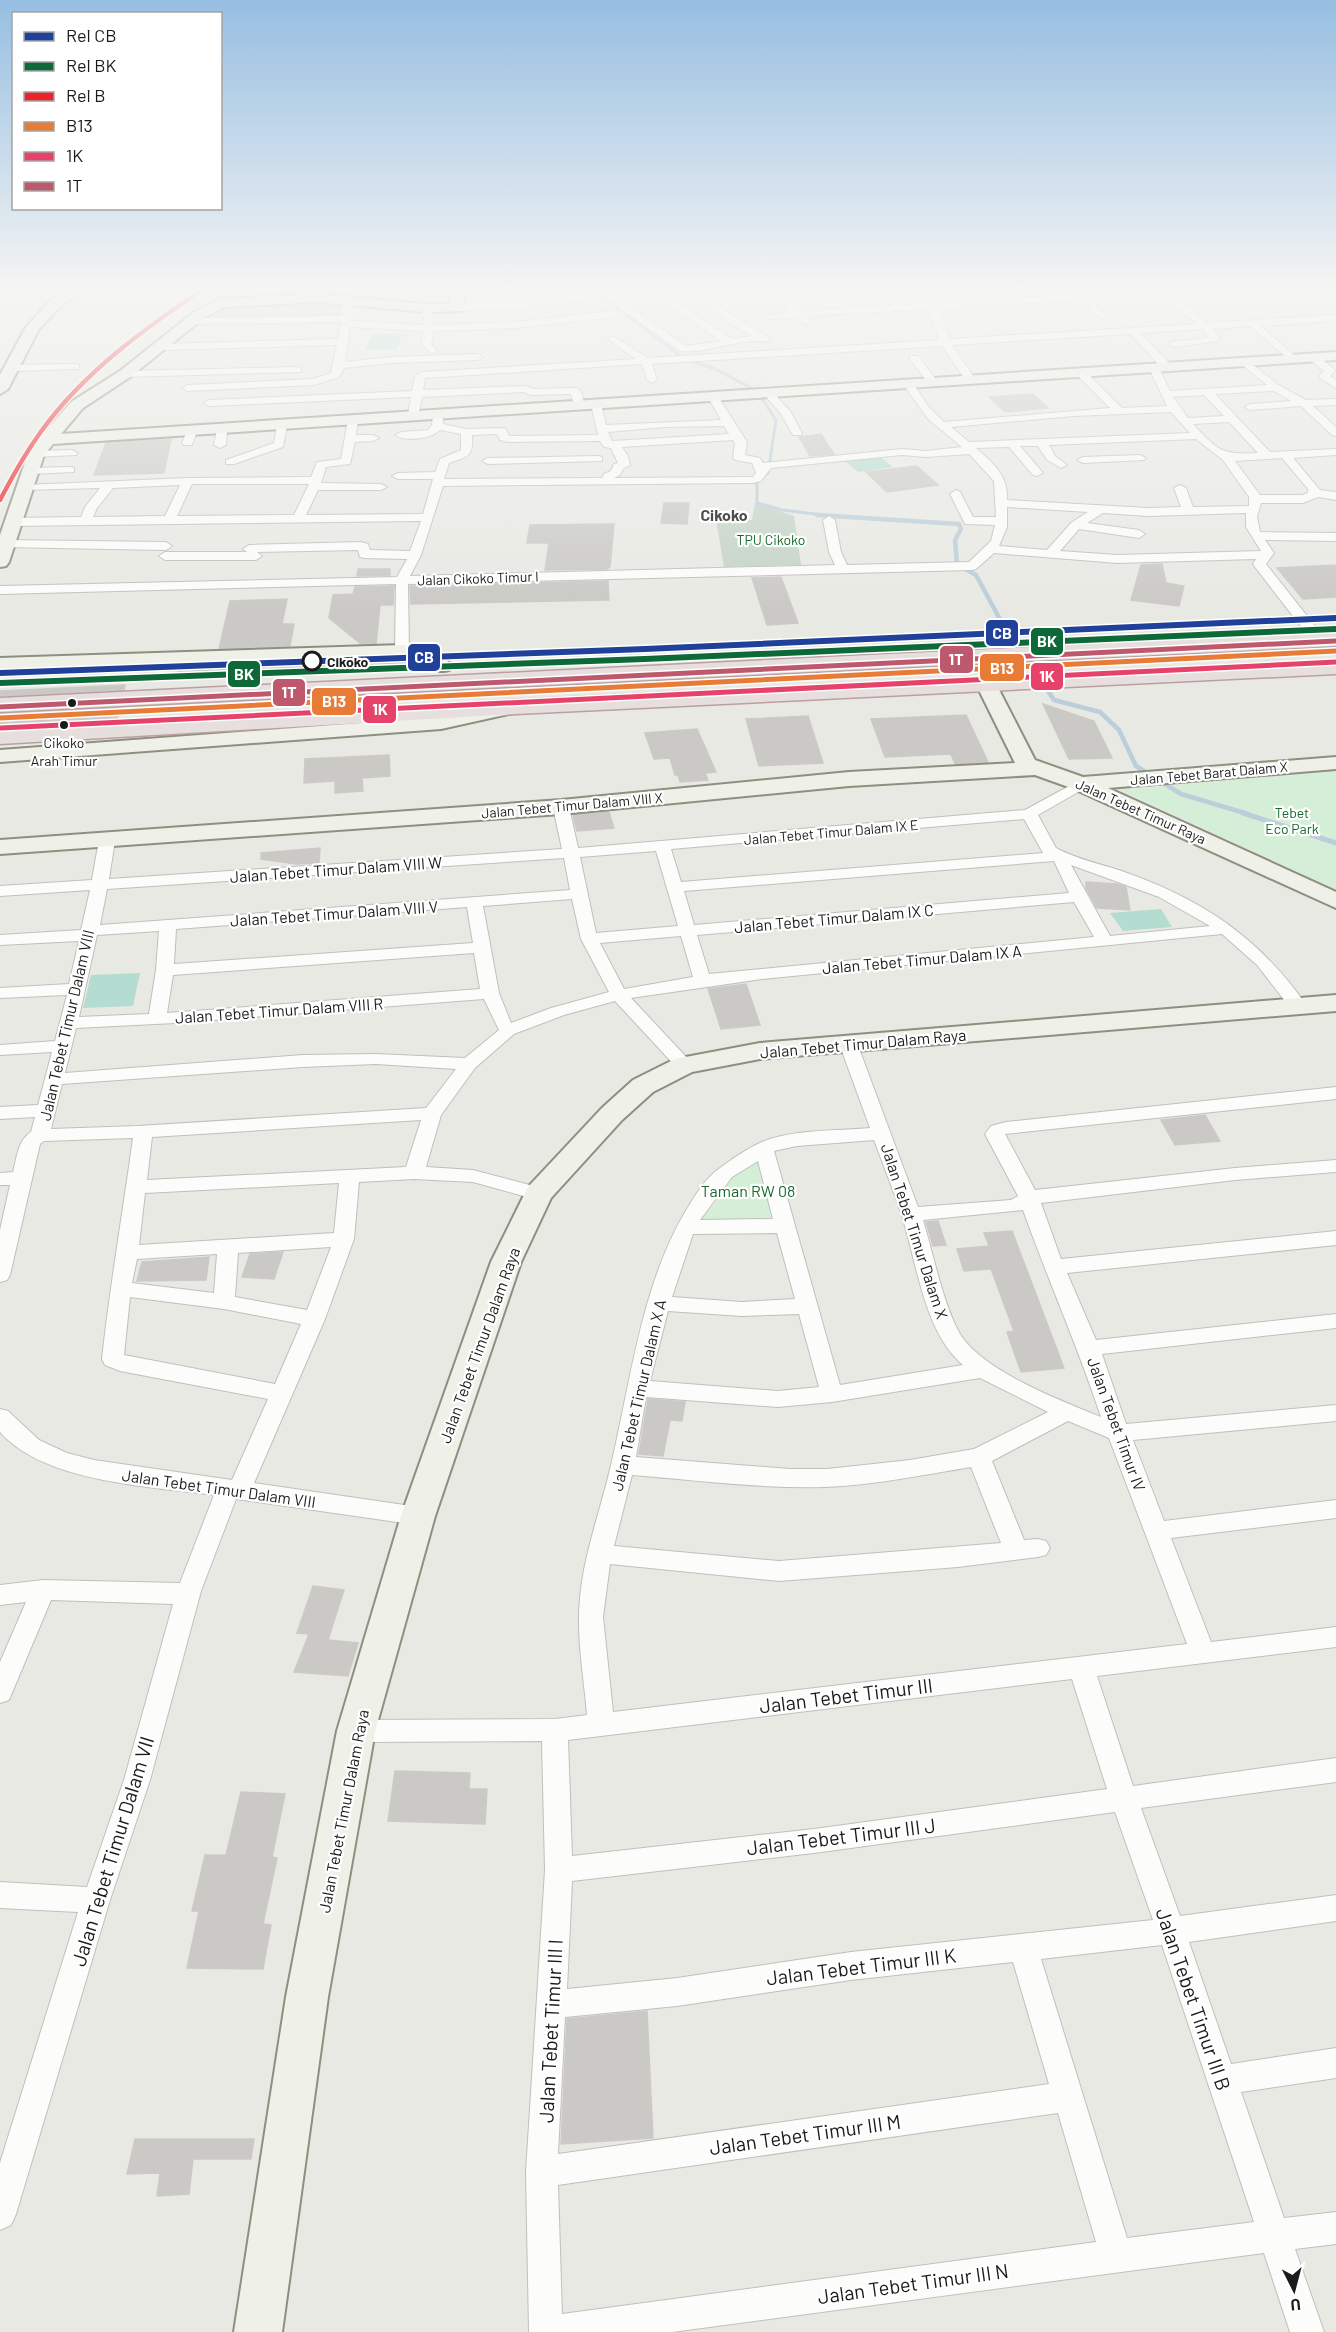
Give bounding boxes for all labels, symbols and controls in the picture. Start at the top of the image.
legend [12,12,222,210]
text: Rel CB [66,24,117,46]
text: Rel BK [66,54,117,76]
text: Rel B [66,84,106,106]
text: B13 [66,114,93,136]
text: 1K [66,144,83,166]
text: 1T [66,174,83,196]
district label: Cikoko [700,505,748,524]
park label: TPU Cikoko [737,531,805,548]
street label: Jalan Cikoko Timur I [417,567,539,589]
line badge: CB [985,619,1019,647]
text: CB [992,623,1012,642]
line badge: BK [1030,627,1064,656]
text: BK [1037,631,1057,650]
line badge: CB [407,643,441,672]
line badge: 1T [939,645,974,674]
text: CB [414,647,434,666]
text: 1T [948,649,964,668]
marker: Cikoko [302,651,322,671]
place label: Cikoko [327,653,369,670]
line badge: B13 [979,653,1025,682]
text: B13 [990,658,1014,677]
line badge: BK [227,660,261,688]
line badge: 1K [1030,662,1064,691]
text: BK [234,664,254,683]
text: 1K [1039,666,1055,685]
line badge: 1T [272,678,306,707]
text: 1T [281,682,297,701]
line badge: B13 [311,687,357,716]
text: B13 [322,691,346,710]
line badge: 1K [362,695,397,724]
unlabelled marker [66,697,78,709]
text: 1K [372,699,388,718]
marker: Cikoko Arah Timur [58,719,70,731]
place label: Cikoko Arah Timur [31,734,97,769]
street label: Jalan Tebet Barat Dalam X [1130,758,1288,788]
street label: Jalan Tebet Timur Raya [1073,775,1209,847]
street label: Jalan Tebet Timur Dalam VIII X [481,789,663,821]
park label: Tebet Eco Park [1265,804,1319,837]
street label: Jalan Tebet Timur Dalam IX E [743,816,919,848]
street label: Jalan Tebet Timur Dalam VIII W [229,852,443,886]
street label: Jalan Tebet Timur Dalam VIII V [229,896,439,930]
street label: Jalan Tebet Timur Dalam IX C [733,900,935,936]
street label: Jalan Tebet Timur Dalam VIII [35,928,97,1122]
street label: Jalan Tebet Timur Dalam IX A [821,941,1023,977]
street label: Jalan Tebet Timur Dalam VIII R [174,993,384,1027]
street label: Jalan Tebet Timur Dalam Raya [759,1025,967,1061]
street label: Jalan Tebet Timur Dalam X [878,1141,952,1321]
park label: Taman RW 08 [701,1181,795,1200]
street label: Jalan Tebet Timur Dalam Raya [435,1245,523,1445]
street label: Jalan Tebet Timur Dalam X A [607,1297,669,1493]
street label: Jalan Tebet Timur IV [1084,1354,1150,1494]
street label: Jalan Tebet Timur Dalam VIII [121,1465,317,1511]
street label: Jalan Tebet Timur III [758,1672,934,1718]
street label: Jalan Tebet Timur Dalam Raya [314,1708,372,1914]
street label: Jalan Tebet Timur Dalam VII [66,1733,158,1969]
street label: Jalan Tebet Timur III J [745,1812,937,1860]
street label: Jalan Tebet Timur III B [1151,1905,1237,2093]
street label: Jalan Tebet Timur III I [533,1938,567,2124]
street label: Jalan Tebet Timur III K [765,1942,957,1990]
street label: Jalan Tebet Timur III M [708,2109,902,2159]
street label: Jalan Tebet Timur III N [816,2258,1010,2308]
north arrow [1264,2260,1324,2320]
text: U [1290,2295,1302,2315]

